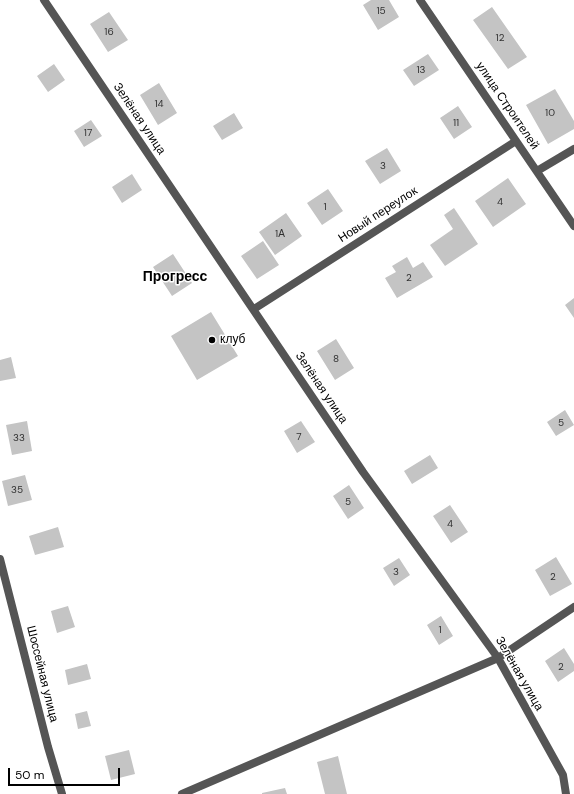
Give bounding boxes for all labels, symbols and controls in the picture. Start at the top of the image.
house number: 15 [376,5,386,17]
house number: 16 [104,26,114,38]
house number: 12 [496,32,504,44]
street label: улица Строителей [472,60,542,152]
house number: 13 [416,64,426,76]
street label: Зелёная улица [110,80,168,158]
house number: 14 [154,98,164,110]
house number: 10 [545,107,555,119]
house number: 11 [453,117,459,129]
house number: 17 [84,127,92,139]
house number: 3 [380,160,386,172]
street label: Новый переулок [336,184,420,246]
house number: 4 [497,196,503,208]
house number: 1 [323,201,327,213]
house number: 1А [275,228,285,240]
district label: Прогресс [143,269,207,285]
house number: 2 [406,272,412,284]
place label: клуб [220,333,245,347]
marker: клуб [207,335,217,345]
street label: Зелёная улица [292,349,350,427]
house number: 8 [333,353,339,365]
house number: 5 [558,417,564,429]
house number: 7 [296,431,302,443]
house number: 33 [13,432,25,444]
house number: 35 [11,484,23,496]
house number: 5 [345,496,351,508]
house number: 4 [447,518,453,530]
house number: 3 [393,566,399,578]
house number: 2 [550,571,556,583]
street label: Шоссейная улица [23,624,61,724]
house number: 1 [438,624,442,636]
street label: Зелёная улица [492,634,546,714]
house number: 2 [558,661,564,673]
scale bar [10,760,122,786]
text: 50 m [15,767,44,783]

